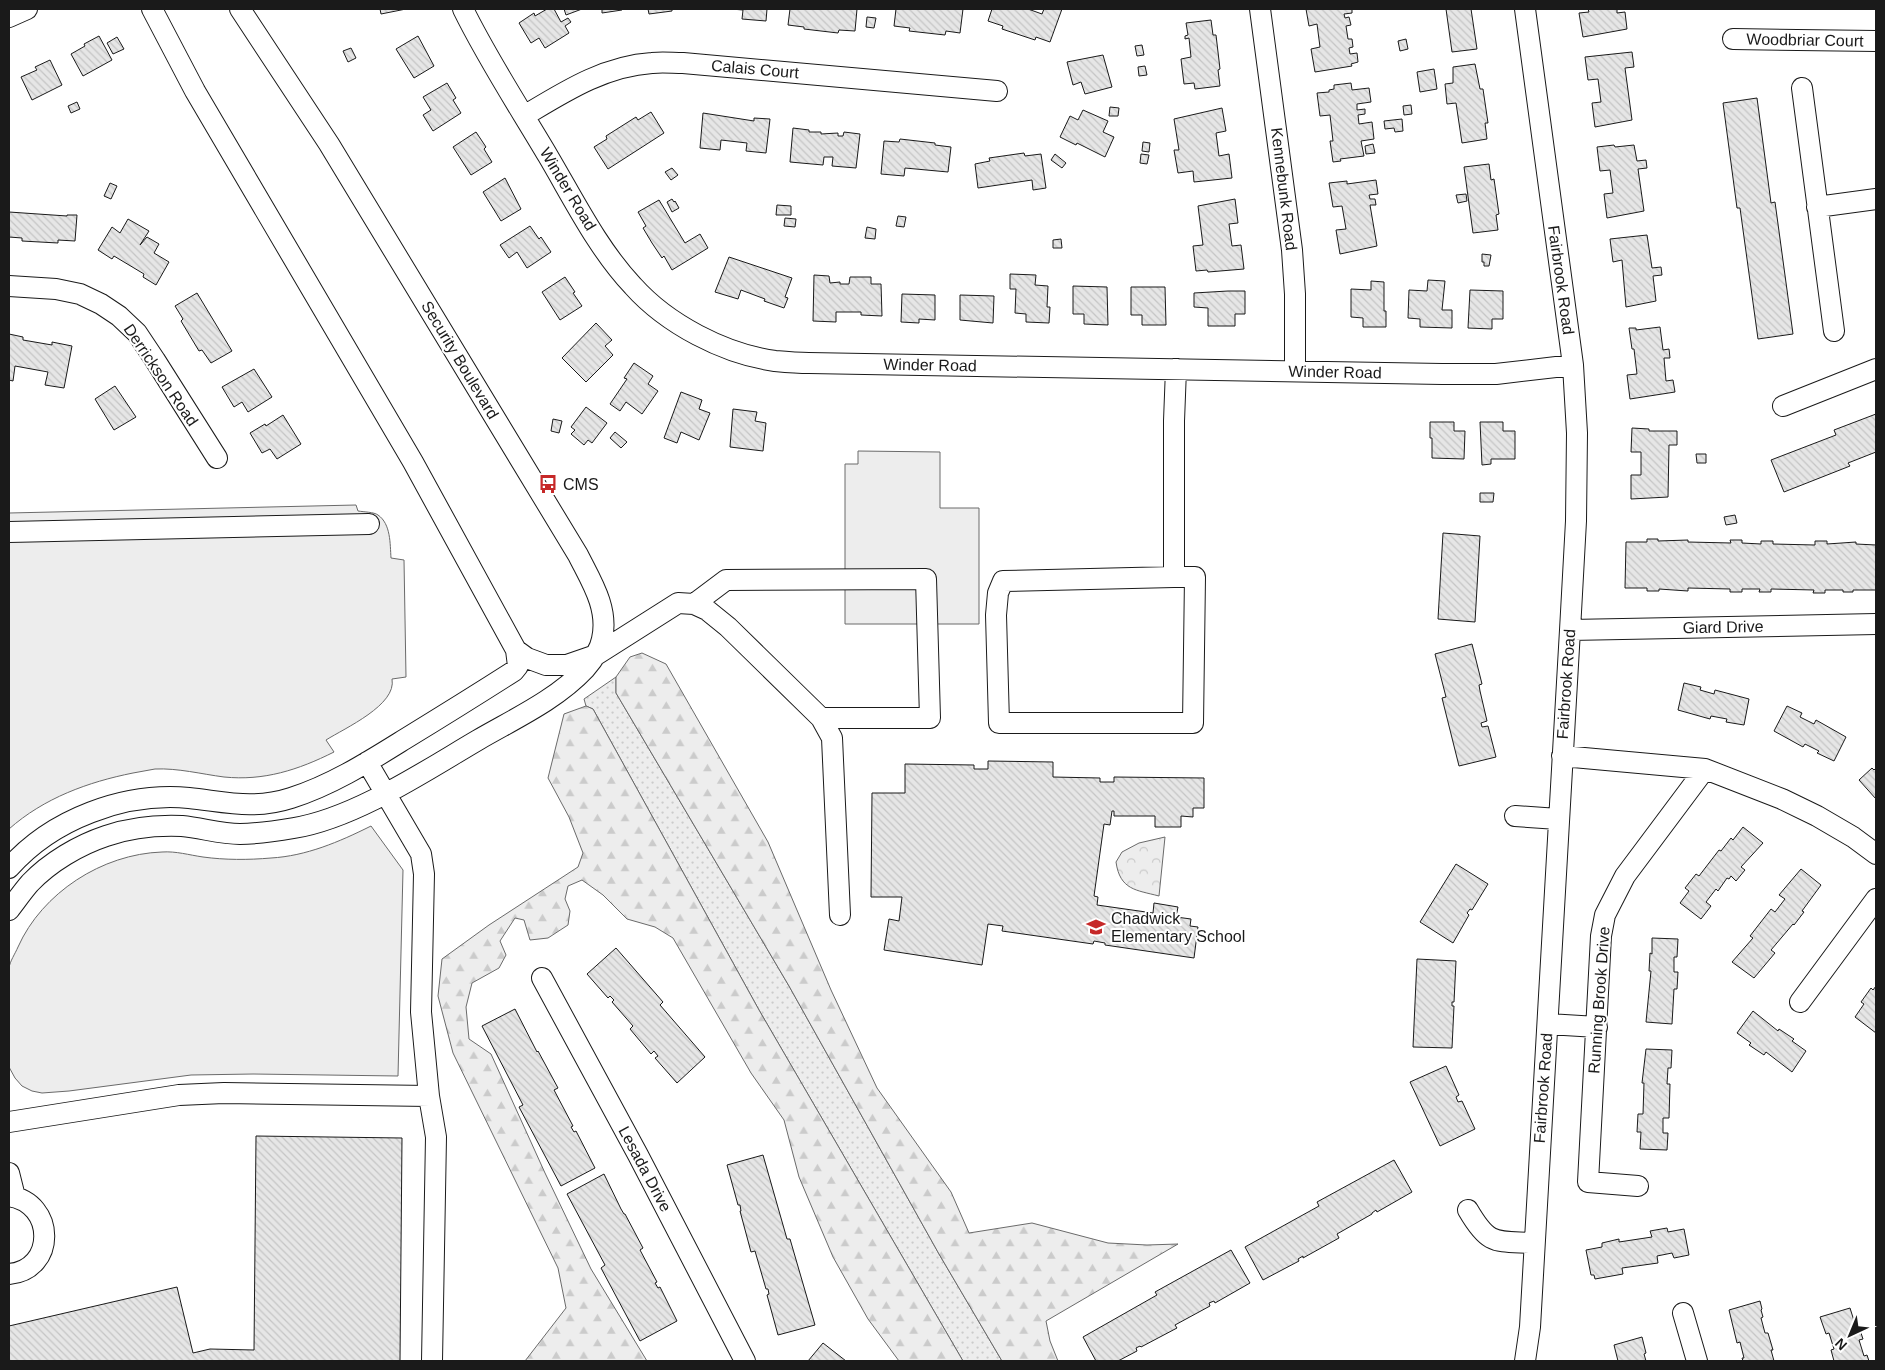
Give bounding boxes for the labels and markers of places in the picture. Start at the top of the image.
bus stop icon: CMS [537,473,559,495]
place label: CMS [563,476,599,493]
place label: Chadwick Elementary School [1111,910,1245,945]
school or university icon: Chadwick Elementary School [1085,916,1107,938]

